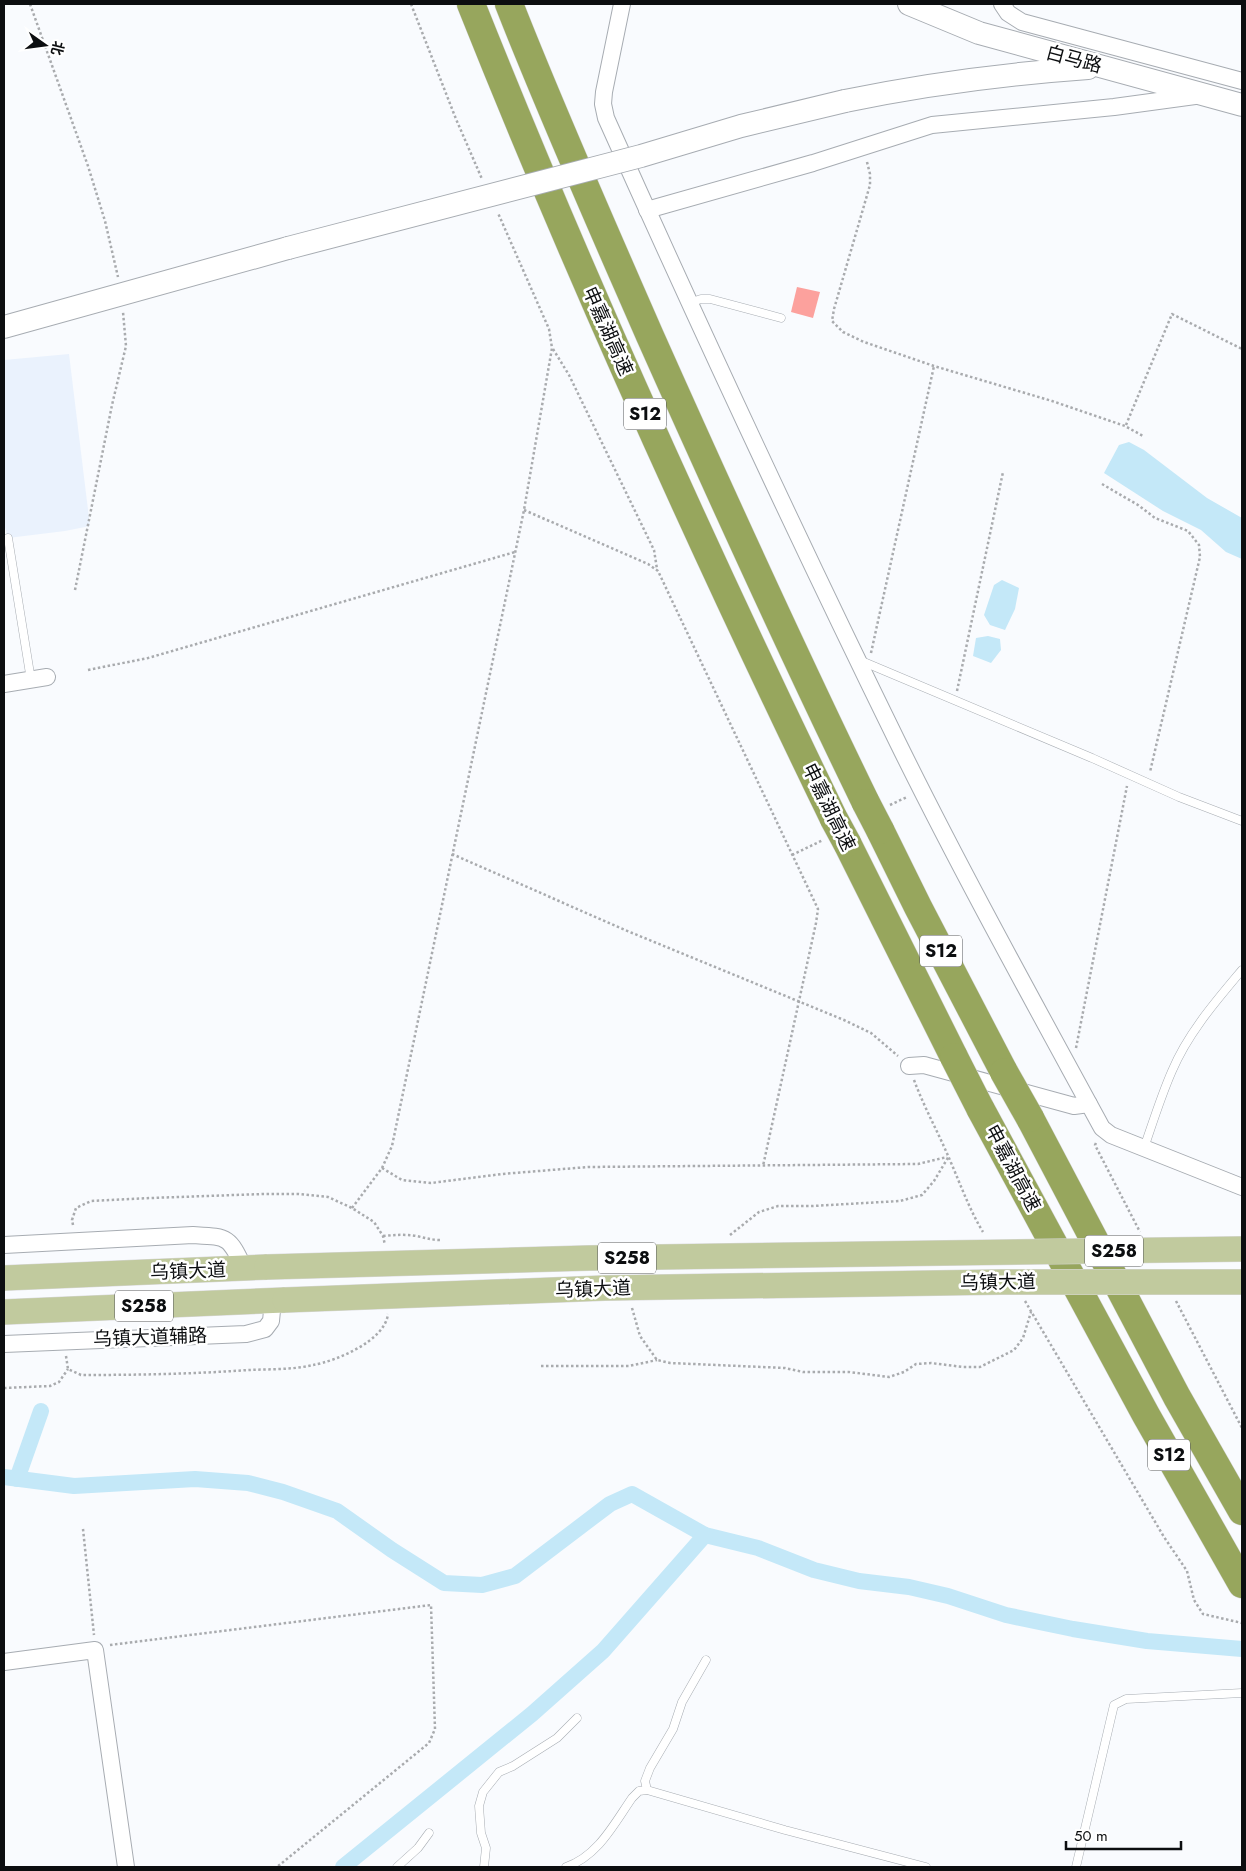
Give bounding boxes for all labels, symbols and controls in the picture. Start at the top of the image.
north arrow [20,20,70,70]
text: 北 [46,39,69,57]
street label: 白马路 [1043,39,1105,79]
street label: 申嘉湖高速 [576,282,640,380]
road number: S12 [624,398,666,429]
street label: 申嘉湖高速 [796,758,862,856]
road number: S12 [920,936,962,966]
street label: 申嘉湖高速 [979,1120,1047,1216]
road number: S258 [1085,1236,1143,1266]
road number: S258 [598,1242,656,1274]
street label: 乌镇大道 [150,1256,226,1286]
street label: 乌镇大道 [960,1268,1036,1296]
street label: 乌镇大道 [555,1274,631,1304]
road number: S258 [115,1290,173,1322]
street label: 乌镇大道辅路 [93,1322,207,1352]
road number: S12 [1148,1440,1190,1470]
scale bar [1066,1818,1181,1850]
text: 50 m [1074,1825,1108,1847]

